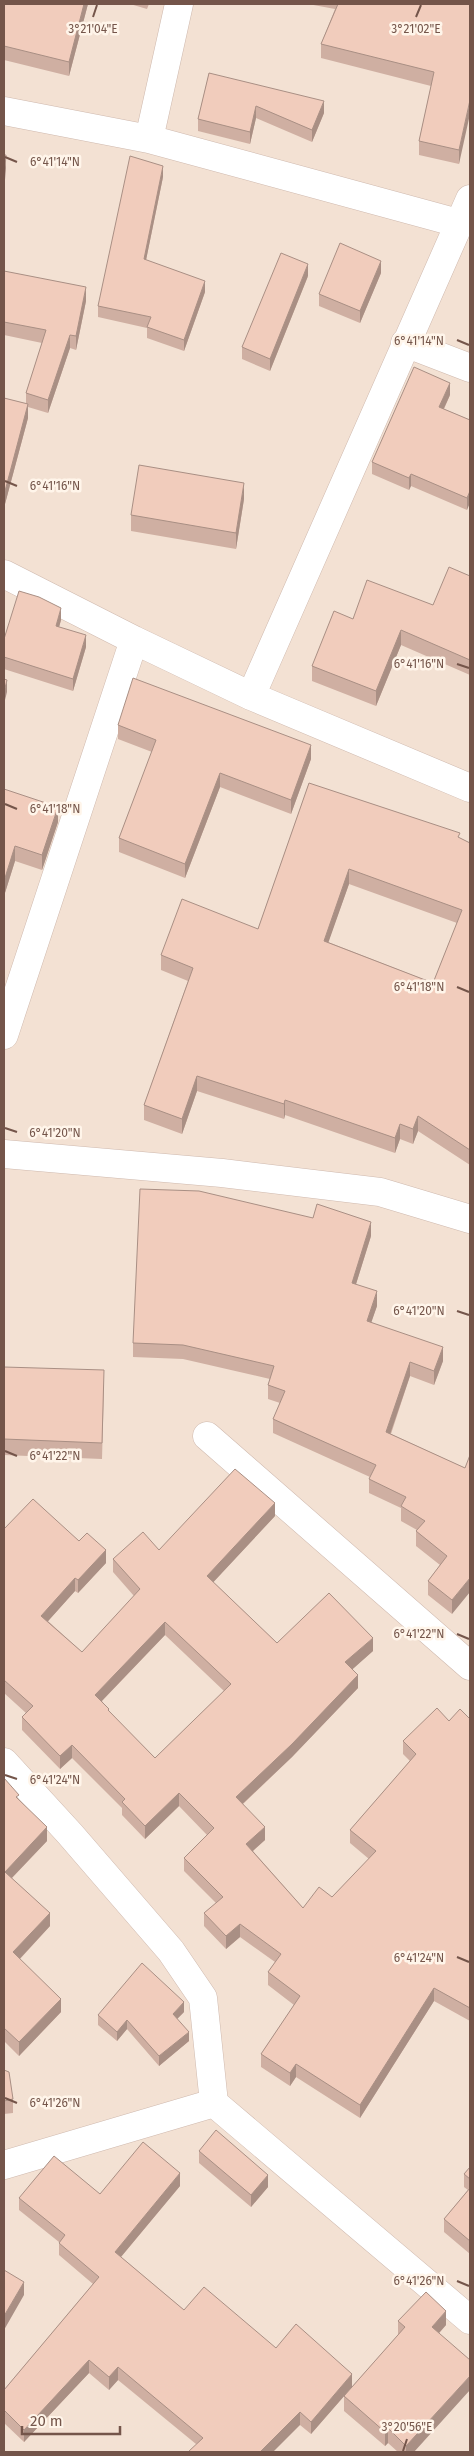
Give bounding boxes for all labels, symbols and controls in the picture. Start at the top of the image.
text: 3°21'04"E [68,22,118,36]
text: 3°21'02"E [391,22,441,36]
text: 6°41'14"N [30,155,80,169]
text: 6°41'14"N [394,334,444,348]
text: 6°41'16"N [30,479,80,493]
text: 6°41'16"N [394,657,444,671]
text: 6°41'18"N [30,802,80,816]
text: 6°41'18"N [394,980,444,994]
text: 6°41'20"N [29,1126,81,1140]
text: 6°41'20"N [393,1304,445,1318]
text: 6°41'22"N [30,1449,80,1463]
text: 6°41'22"N [394,1627,444,1641]
text: 6°41'24"N [30,1773,80,1787]
text: 6°41'24"N [394,1951,444,1965]
text: 6°41'26"N [29,2096,81,2110]
text: 6°41'26"N [393,2274,445,2288]
scale bar [22,2404,120,2436]
text: 20 m [30,2412,63,2430]
text: 3°20'56"E [382,2420,432,2434]

